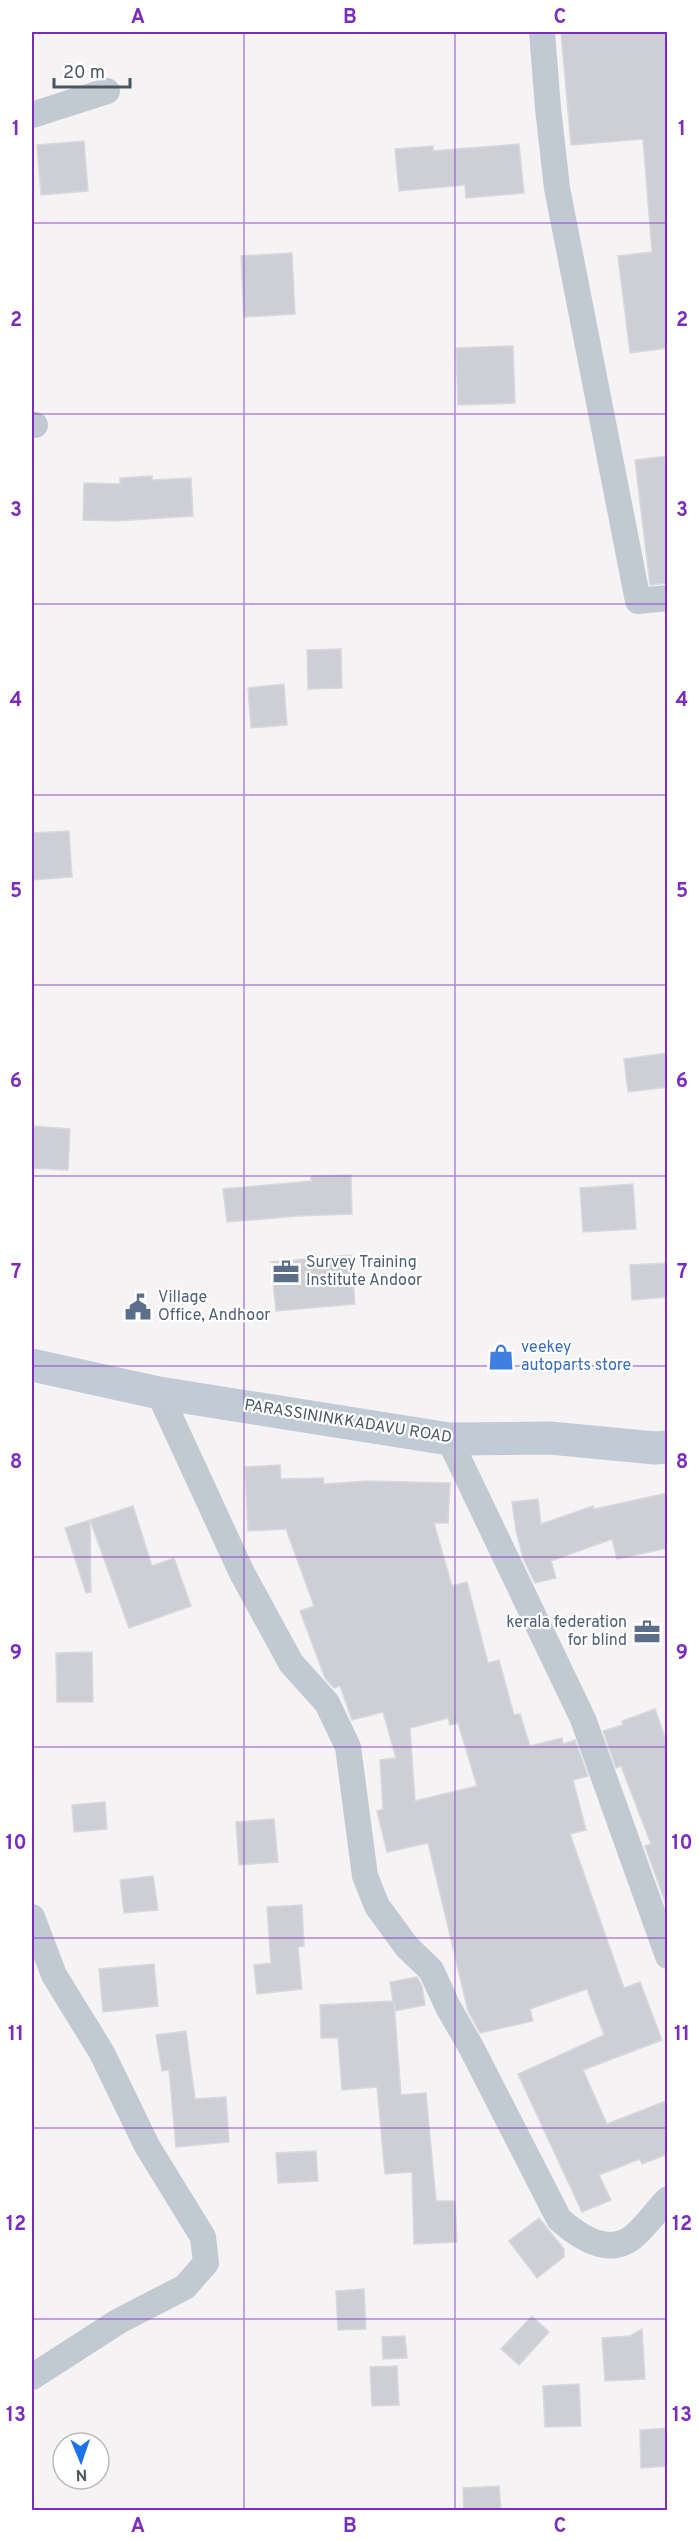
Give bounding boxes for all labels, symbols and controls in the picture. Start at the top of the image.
text: A [131,5,145,31]
text: B [343,5,357,31]
text: C [554,5,566,31]
scale bar [54,51,130,89]
text: 20 m [63,62,105,85]
text: 1 [12,117,20,143]
text: 1 [678,117,686,143]
text: 2 [10,308,22,334]
text: 2 [676,308,688,334]
text: 3 [10,498,22,524]
text: 3 [676,498,688,524]
text: 4 [10,688,22,714]
text: 4 [676,688,688,714]
text: 5 [10,879,22,905]
text: 5 [676,879,688,905]
text: 6 [10,1069,22,1095]
text: 6 [676,1069,688,1095]
place label: Survey Training Institute Andoor [306,1253,422,1291]
office icon: Survey Training Institute Andoor [271,1257,301,1287]
text: 7 [11,1260,21,1286]
text: 7 [677,1260,687,1286]
place label: Village Office, Andhoor [158,1288,271,1326]
public building icon: Village Office, Andhoor [123,1292,153,1322]
place label: veekey autoparts store [521,1338,631,1376]
shop icon: veekey autoparts store [486,1342,516,1372]
street label: PARASSININKKADAVU ROAD [243,1396,453,1448]
text: 8 [10,1450,22,1476]
text: 8 [676,1450,688,1476]
place label: kerala federation for blind [506,1613,627,1651]
office icon: kerala federation for blind [632,1617,662,1647]
text: 9 [10,1641,22,1667]
text: 9 [676,1641,688,1667]
text: 10 [5,1831,27,1857]
text: 10 [671,1831,693,1857]
text: 11 [8,2022,24,2048]
text: 11 [674,2022,690,2048]
text: 12 [6,2212,26,2238]
text: 12 [672,2212,692,2238]
text: 13 [6,2403,26,2429]
text: 13 [672,2403,692,2429]
north arrow [51,2431,111,2491]
text: N [75,2464,88,2484]
text: A [131,2514,145,2540]
text: B [343,2514,357,2540]
text: C [554,2514,566,2540]

